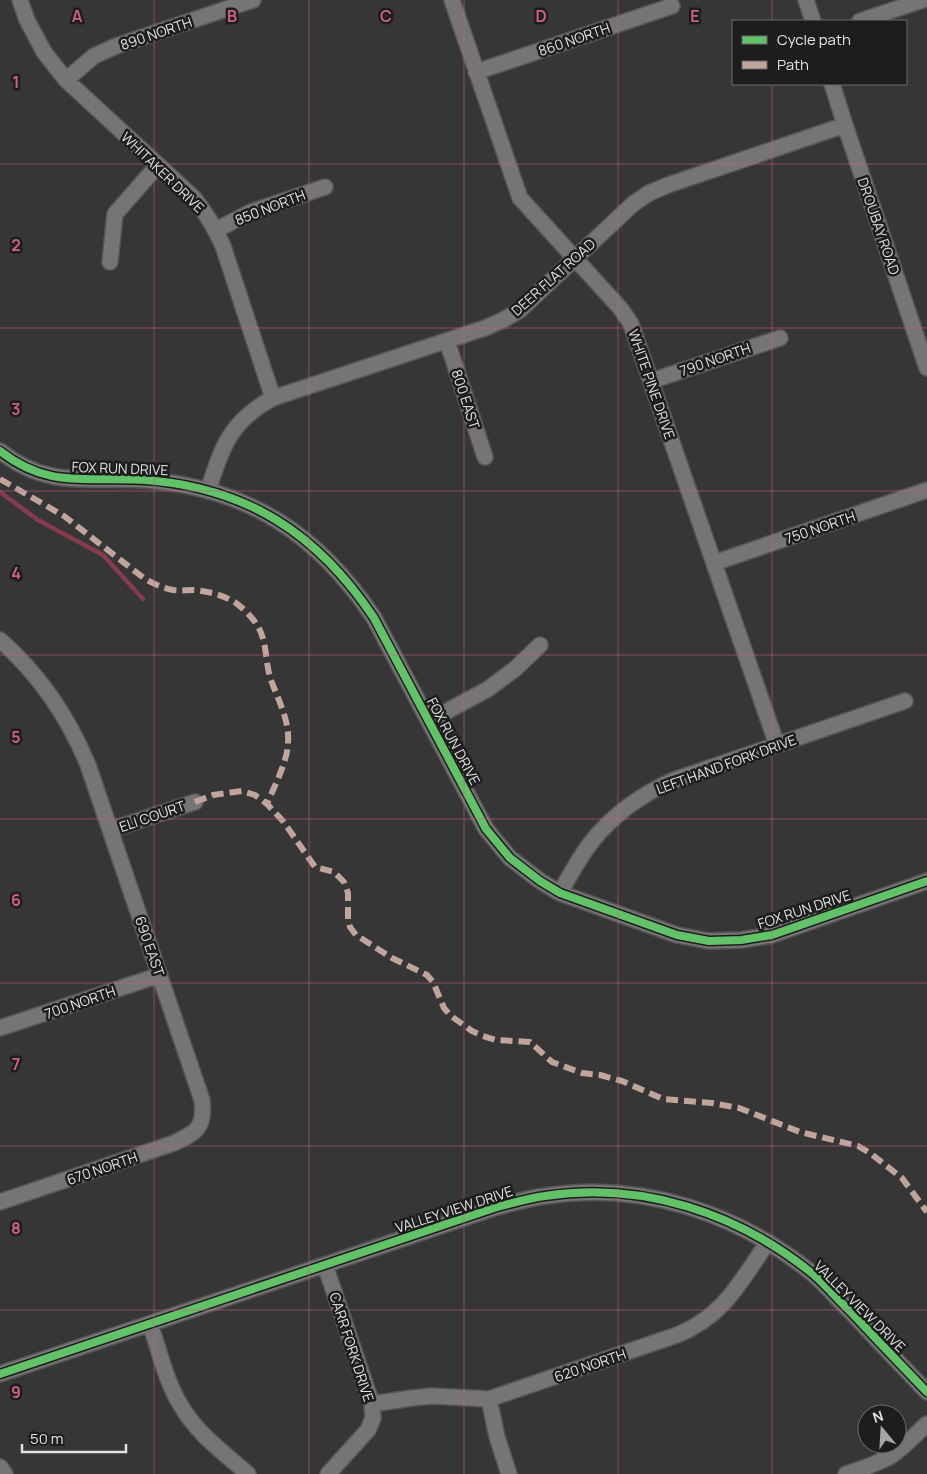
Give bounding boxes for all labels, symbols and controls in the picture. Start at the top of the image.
text: A [72,5,83,27]
text: B [227,5,237,27]
text: C [380,5,392,27]
text: D [535,5,547,27]
text: E [690,5,700,27]
street label: 890 NORTH [118,12,194,54]
street label: 860 NORTH [536,18,612,60]
legend [732,20,907,85]
text: Cycle path [777,29,851,50]
text: Path [777,54,809,75]
text: 1 [12,71,20,93]
street label: WHITAKER DRIVE [117,127,209,217]
street label: DROUBAY ROAD [853,175,905,277]
street label: 850 NORTH [232,185,308,229]
text: 2 [11,234,21,256]
street label: DEER FLAT ROAD [507,234,599,320]
street label: WHITE PINE DRIVE [624,326,680,442]
street label: 790 NORTH [677,338,753,380]
street label: 800 EAST [447,367,485,432]
text: 3 [11,398,21,420]
street label: FOX RUN DRIVE [71,457,169,479]
street label: 750 NORTH [782,506,858,548]
text: 4 [11,562,21,584]
street label: FOX RUN DRIVE [423,694,485,788]
text: 5 [11,726,21,748]
street label: LEFT HAND FORK DRIVE [653,730,799,798]
street label: ELI COURT [117,796,188,836]
street label: FOX RUN DRIVE [755,885,853,933]
text: 6 [11,889,21,911]
street label: 690 EAST [131,914,169,979]
street label: 700 NORTH [42,981,118,1023]
text: 7 [12,1053,20,1075]
street label: 670 NORTH [64,1147,140,1189]
street label: VALLEY VIEW DRIVE [393,1181,515,1237]
text: 8 [11,1217,21,1239]
street label: VALLEY VIEW DRIVE [810,1256,910,1356]
street label: CARR FORK DRIVE [325,1290,379,1404]
street label: 620 NORTH [552,1344,628,1386]
text: 9 [11,1381,21,1403]
north arrow [857,1404,907,1454]
text: N [870,1406,886,1427]
scale bar [22,1422,126,1454]
text: 50 m [30,1428,64,1449]

